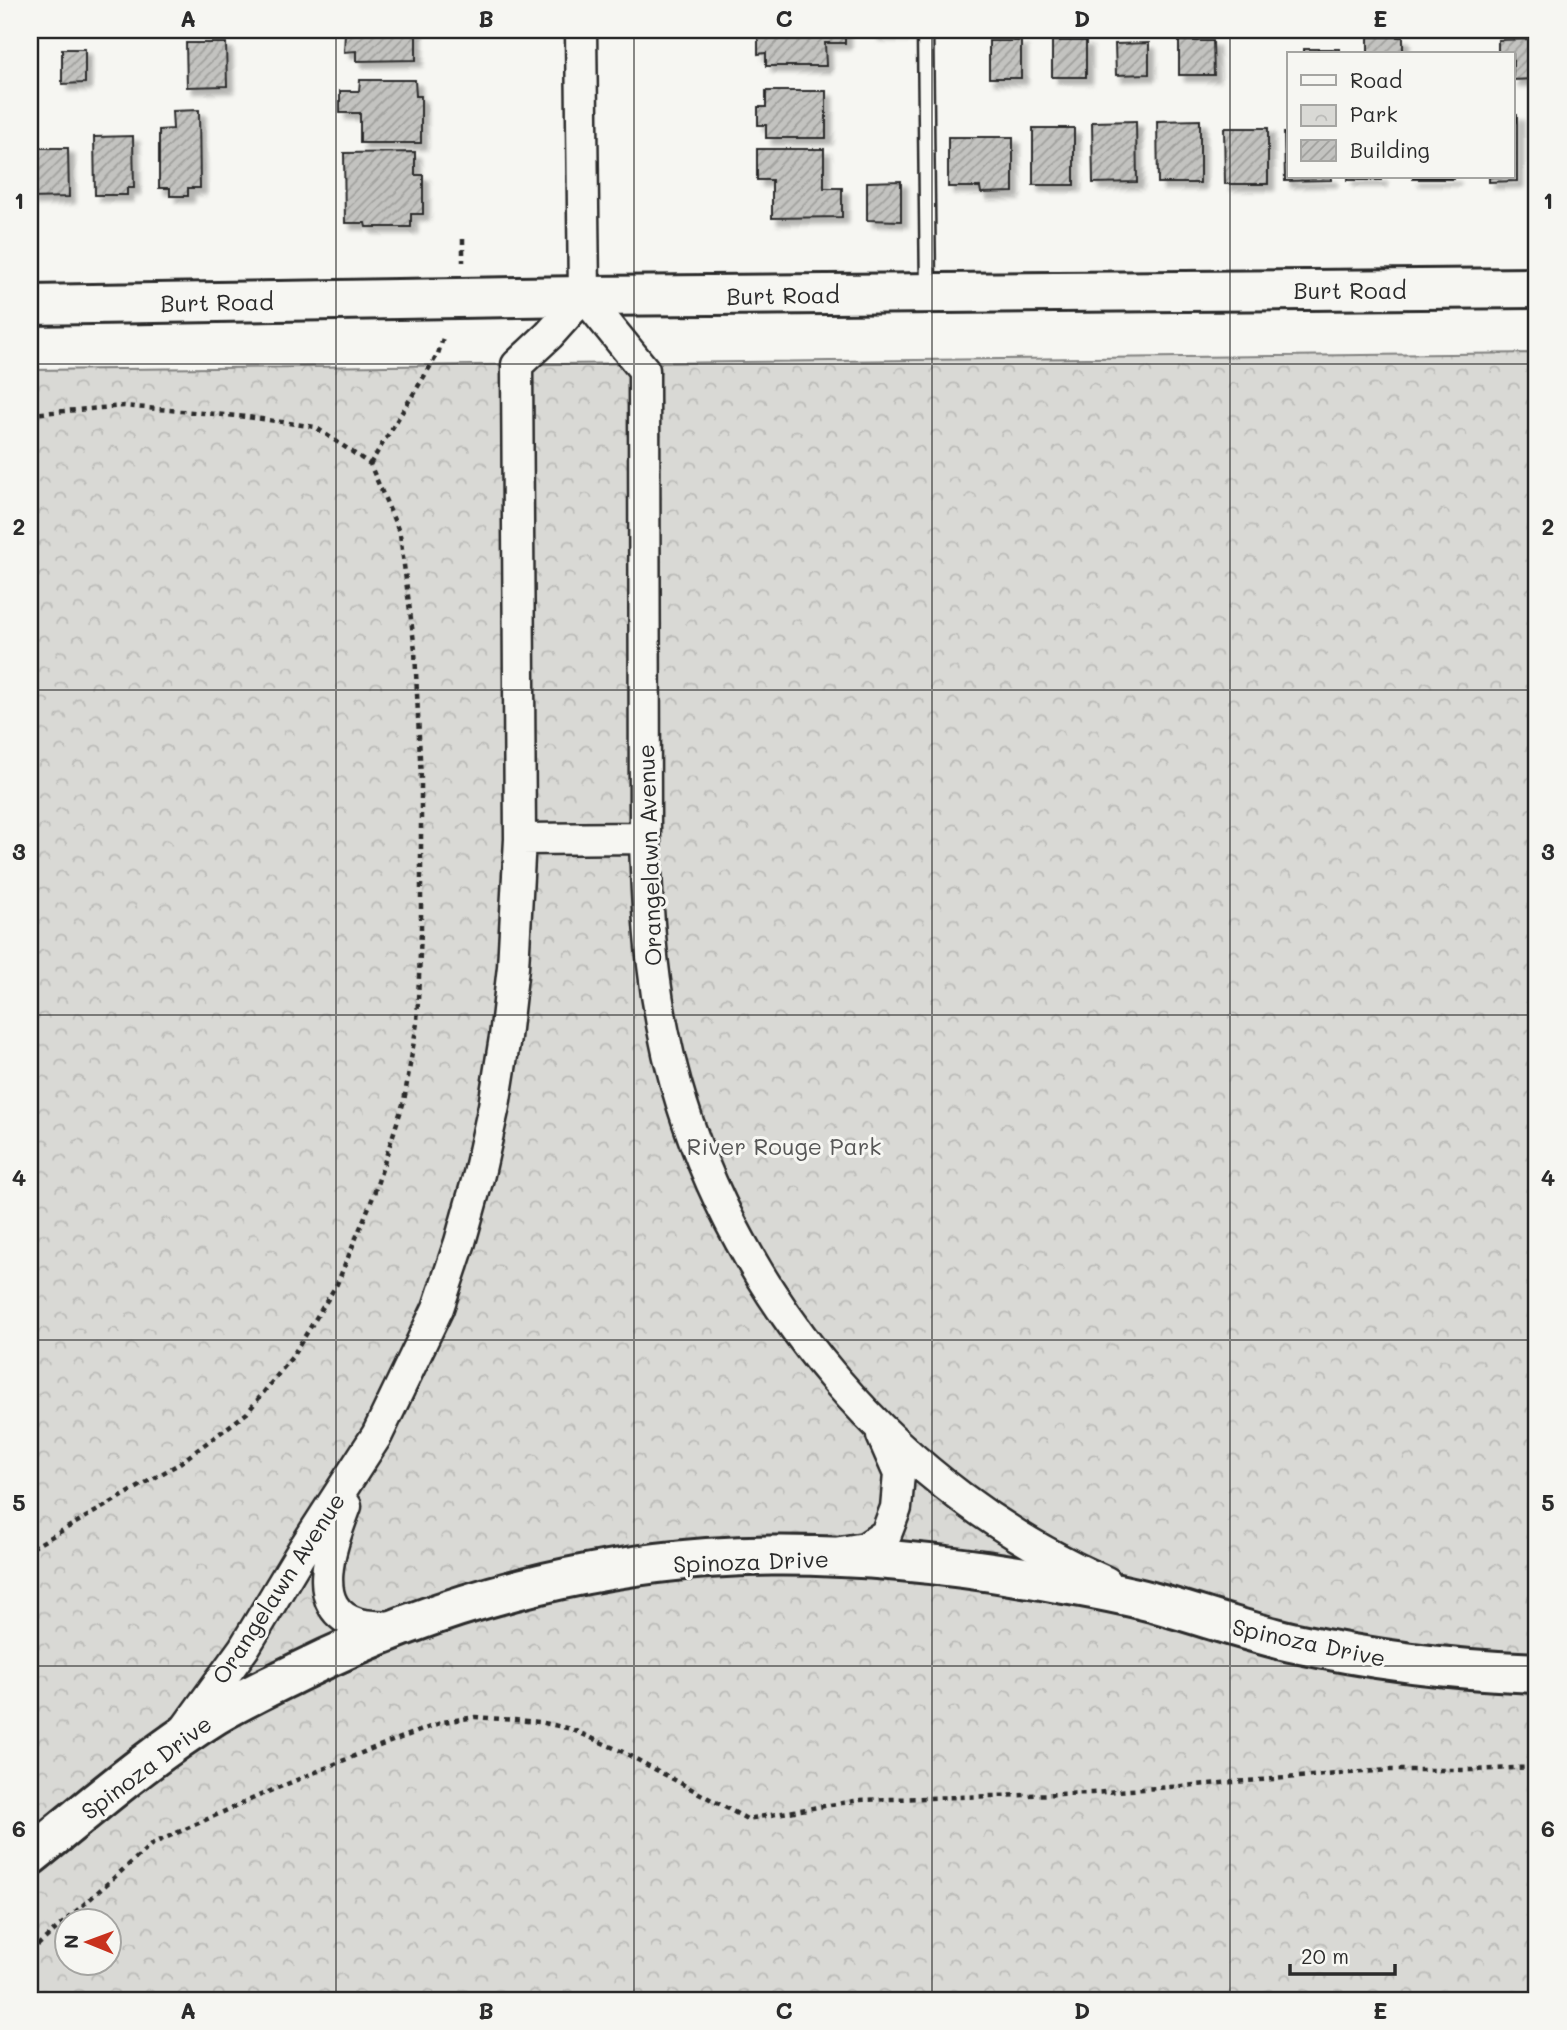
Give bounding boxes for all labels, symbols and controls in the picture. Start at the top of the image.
text: A [180,3,196,33]
text: B [478,3,494,33]
text: C [775,3,793,33]
text: D [1074,3,1090,33]
text: E [1373,3,1387,33]
legend [1287,52,1514,178]
text: Road [1350,66,1402,93]
text: Park [1350,100,1398,127]
text: Building [1350,136,1430,163]
text: 1 [14,185,24,215]
text: 1 [1543,185,1553,215]
street label: Burt Road [1293,275,1407,305]
street label: Burt Road [726,279,840,311]
street label: Burt Road [160,286,274,318]
text: 2 [13,511,25,541]
text: 2 [1542,511,1554,541]
street label: Orangelawn Avenue [630,744,668,966]
text: 3 [12,836,26,866]
text: 3 [1541,836,1555,866]
park label: River Rouge Park [686,1131,882,1161]
text: 4 [12,1162,26,1192]
text: 4 [1541,1162,1555,1192]
text: 5 [12,1487,26,1517]
street label: Orangelawn Avenue [205,1487,351,1689]
text: 5 [1541,1487,1555,1517]
street label: Spinoza Drive [673,1543,829,1579]
street label: Spinoza Drive [1230,1611,1388,1673]
street label: Spinoza Drive [75,1708,217,1826]
text: 6 [12,1813,26,1843]
text: 6 [1541,1813,1555,1843]
north arrow [52,1908,122,1978]
scale bar [1290,1932,1396,1976]
text: N [58,1934,83,1949]
text: 20 m [1301,1942,1349,1969]
text: A [180,1995,196,2025]
text: B [478,1995,494,2025]
text: C [775,1995,793,2025]
text: D [1074,1995,1090,2025]
text: E [1373,1995,1387,2025]

